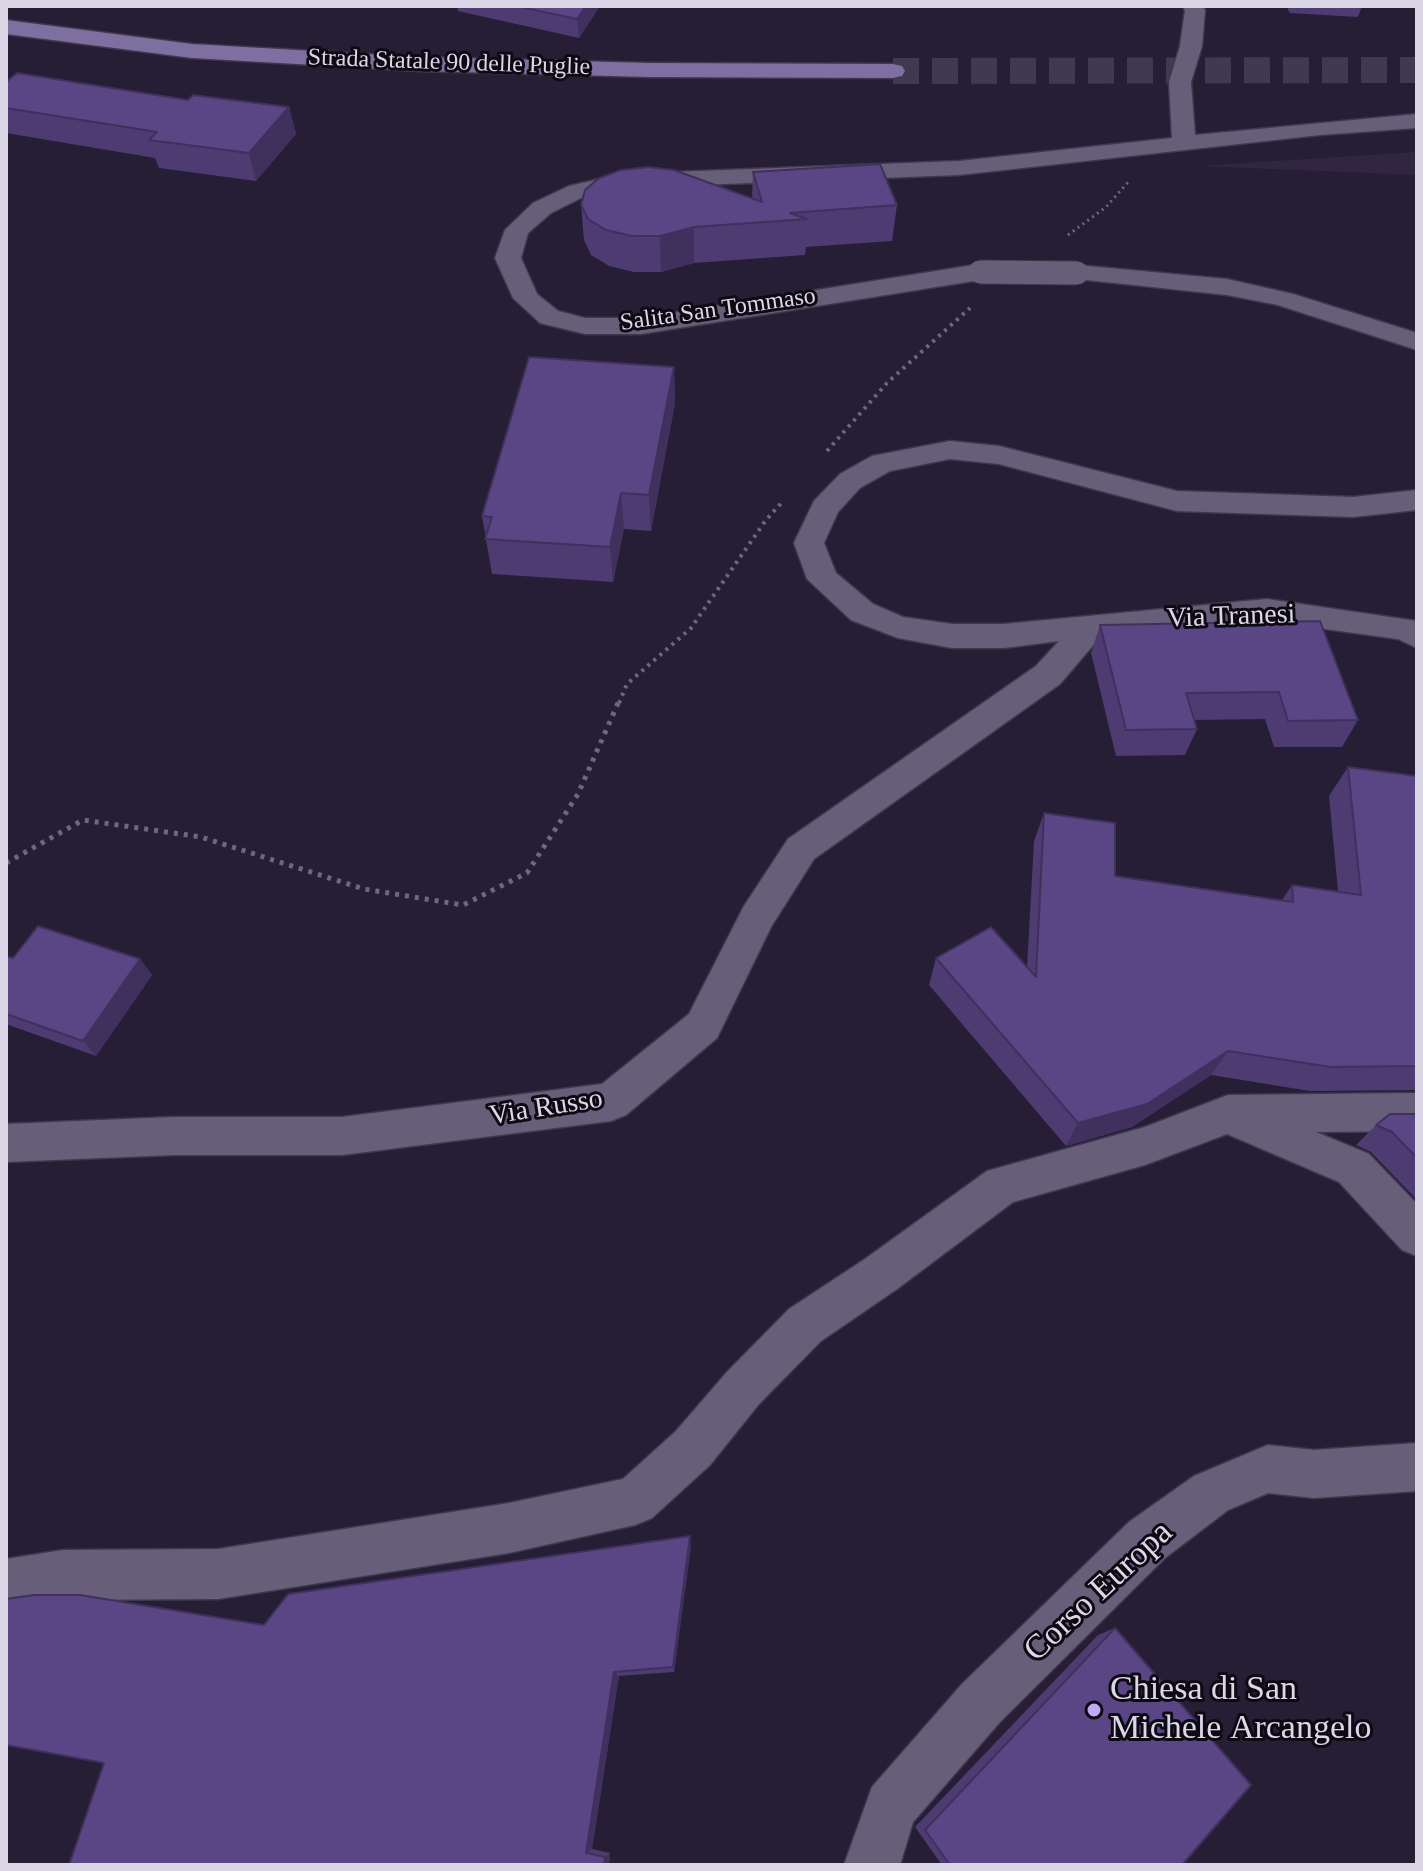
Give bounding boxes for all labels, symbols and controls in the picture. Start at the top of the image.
street label: Strada Statale 90 delle Puglie [307,44,591,82]
street label: Salita San Tommaso [618,282,818,338]
street label: Via Tranesi [1166,598,1296,636]
street label: Via Russo [487,1082,605,1134]
street label: Corso Europa [1016,1513,1182,1671]
place label: Chiesa di San Michele Arcangelo [1110,1670,1371,1750]
marker: Chiesa di San Michele Arcangelo [1085,1701,1103,1719]

